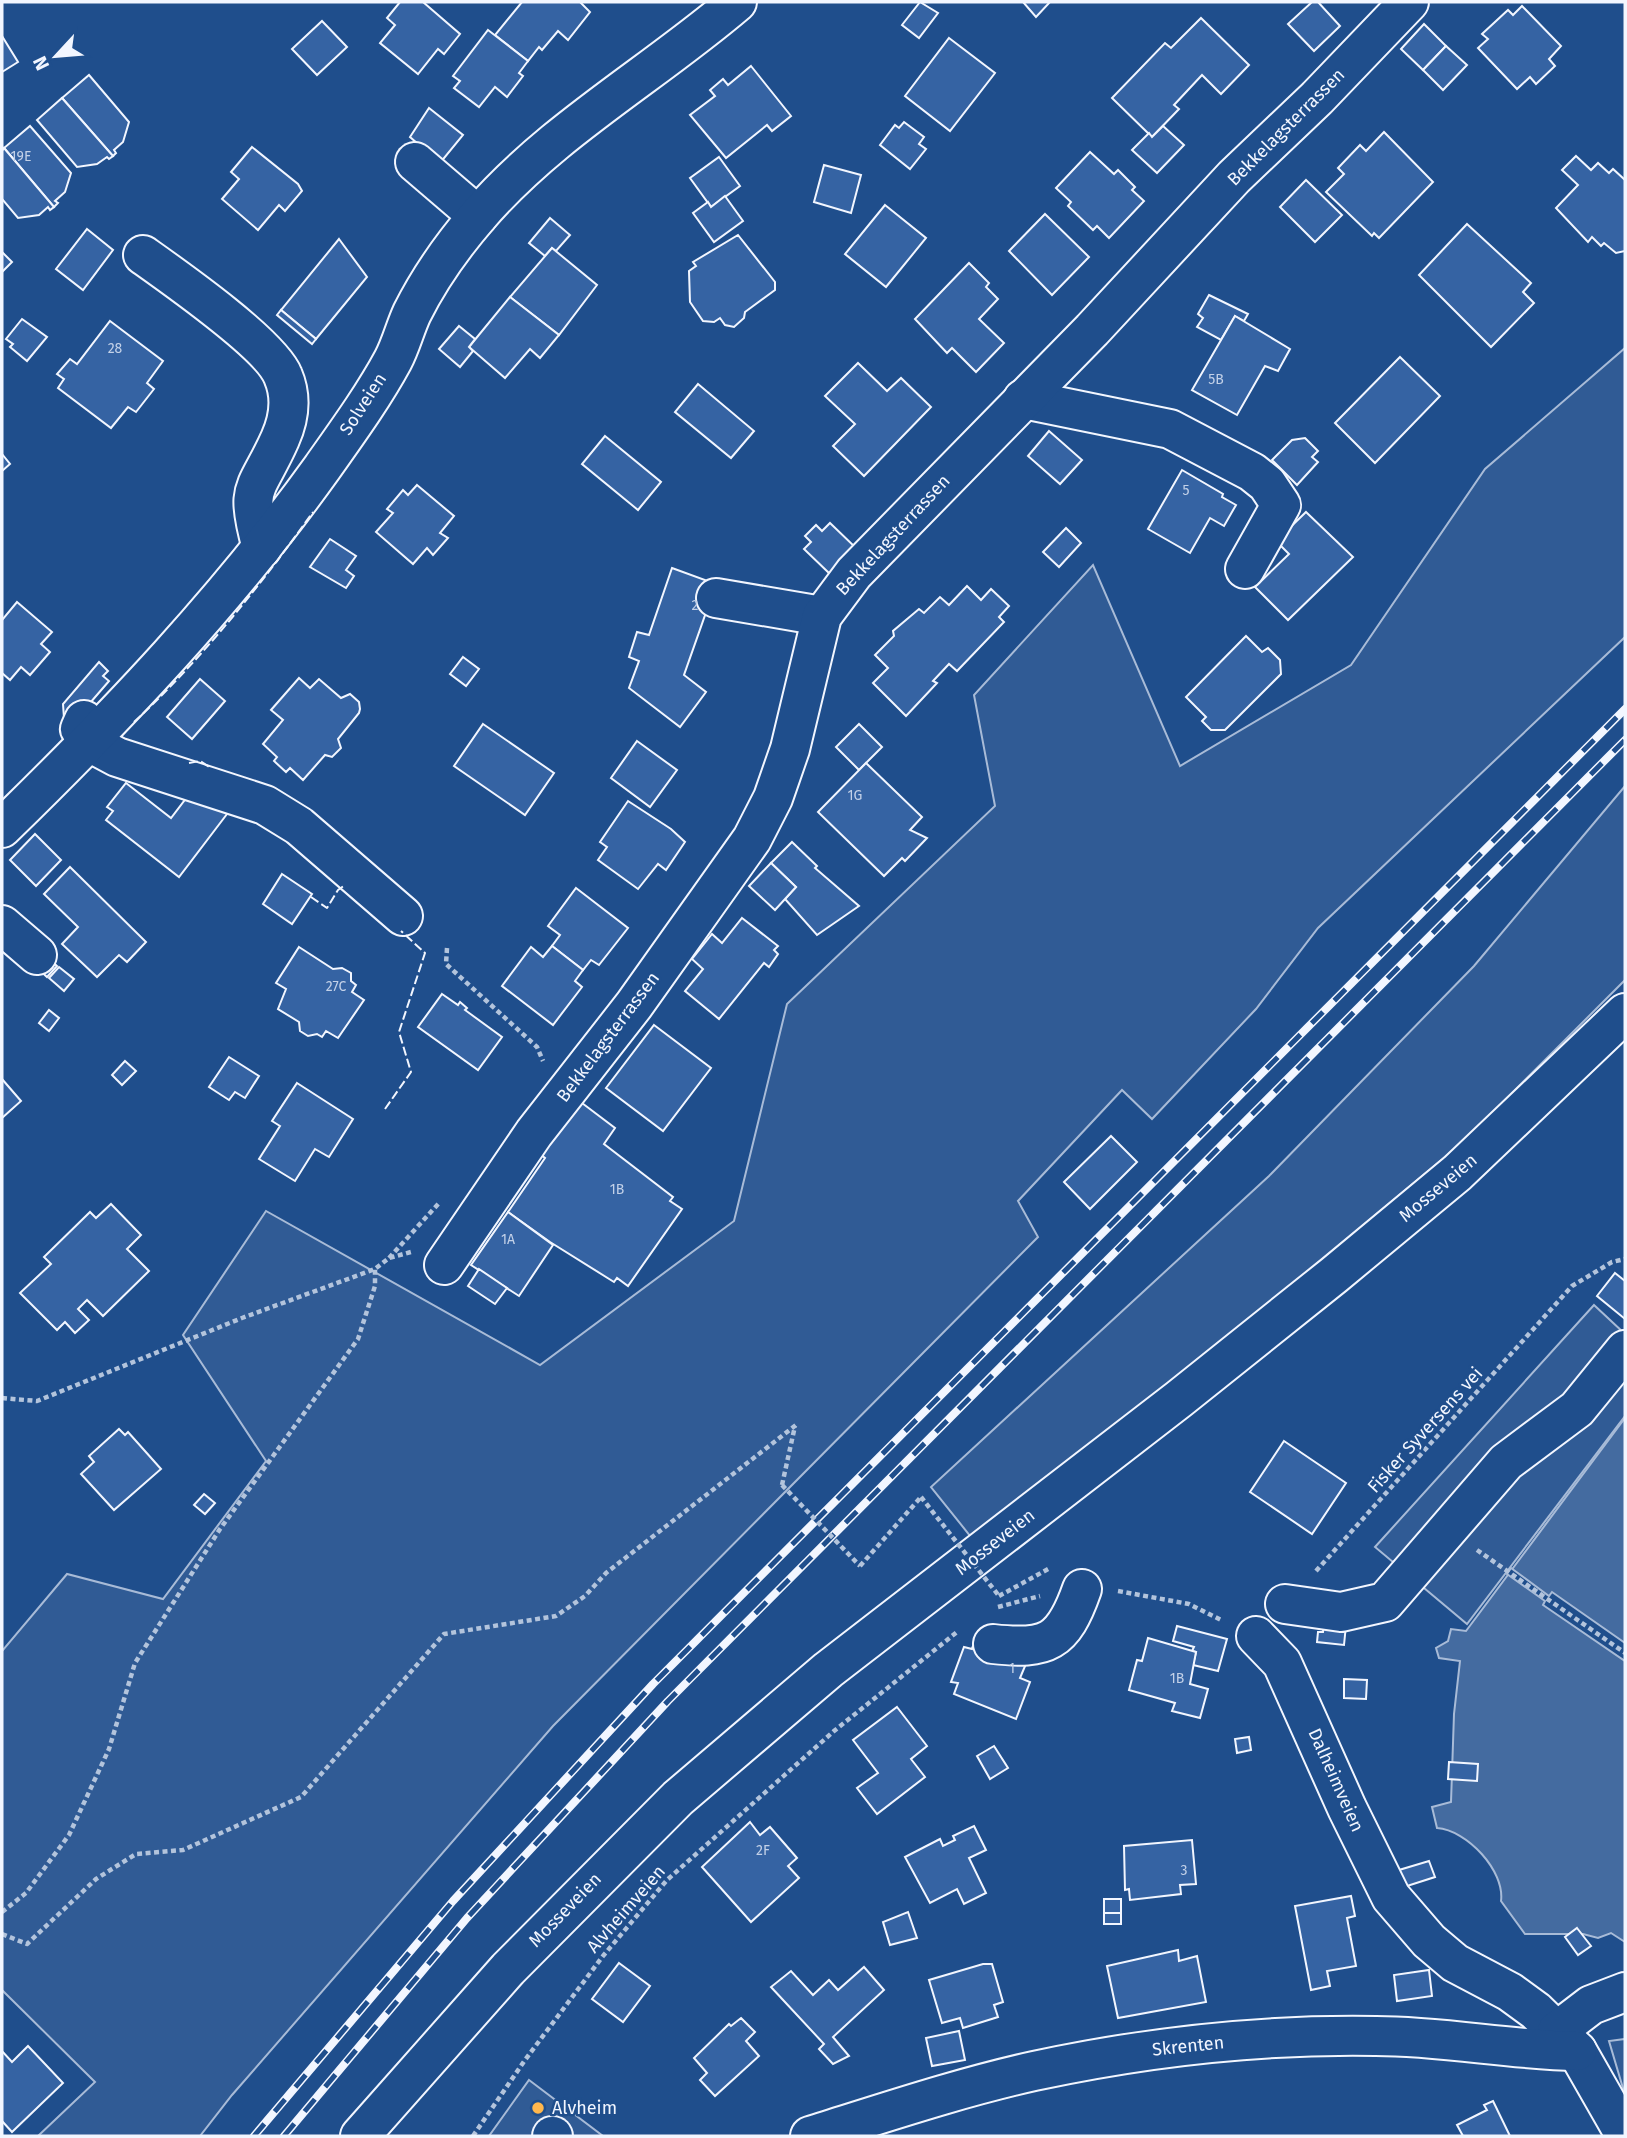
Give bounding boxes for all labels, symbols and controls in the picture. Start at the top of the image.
north arrow [21,21,91,91]
text: N [28,53,54,74]
street label: Bekkelagsterrassen [1223,64,1349,190]
house number: 19E [11,148,31,165]
house number: 28 [108,340,123,357]
street label: Solveien [335,369,391,439]
house number: 5B [1208,371,1224,388]
street label: Bekkelagsterrassen [831,470,955,600]
house number: 5 [1182,482,1190,499]
house number: 2 [692,597,699,614]
house number: 1G [848,787,862,804]
street label: Bekkelagsterrassen [552,968,664,1106]
house number: 27C [326,978,347,995]
street label: Mosseveien [1395,1149,1481,1227]
house number: 1B [610,1181,624,1198]
house number: 1A [501,1231,515,1248]
street label: Fisker Syversens vei [1363,1363,1487,1497]
street label: Mosseveien [951,1504,1039,1580]
house number: 1 [1009,1660,1015,1677]
house number: 1B [1170,1670,1184,1687]
street label: Dalheimveien [1303,1725,1369,1835]
house number: 2F [756,1842,770,1859]
street label: Alvheimveien [582,1861,670,1957]
house number: 3 [1181,1862,1188,1879]
street label: Mosseveien [524,1868,606,1952]
street label: Skrenten [1151,2031,1225,2061]
place label: Alvheim [552,2097,617,2119]
marker: Alvheim [530,2100,546,2116]

